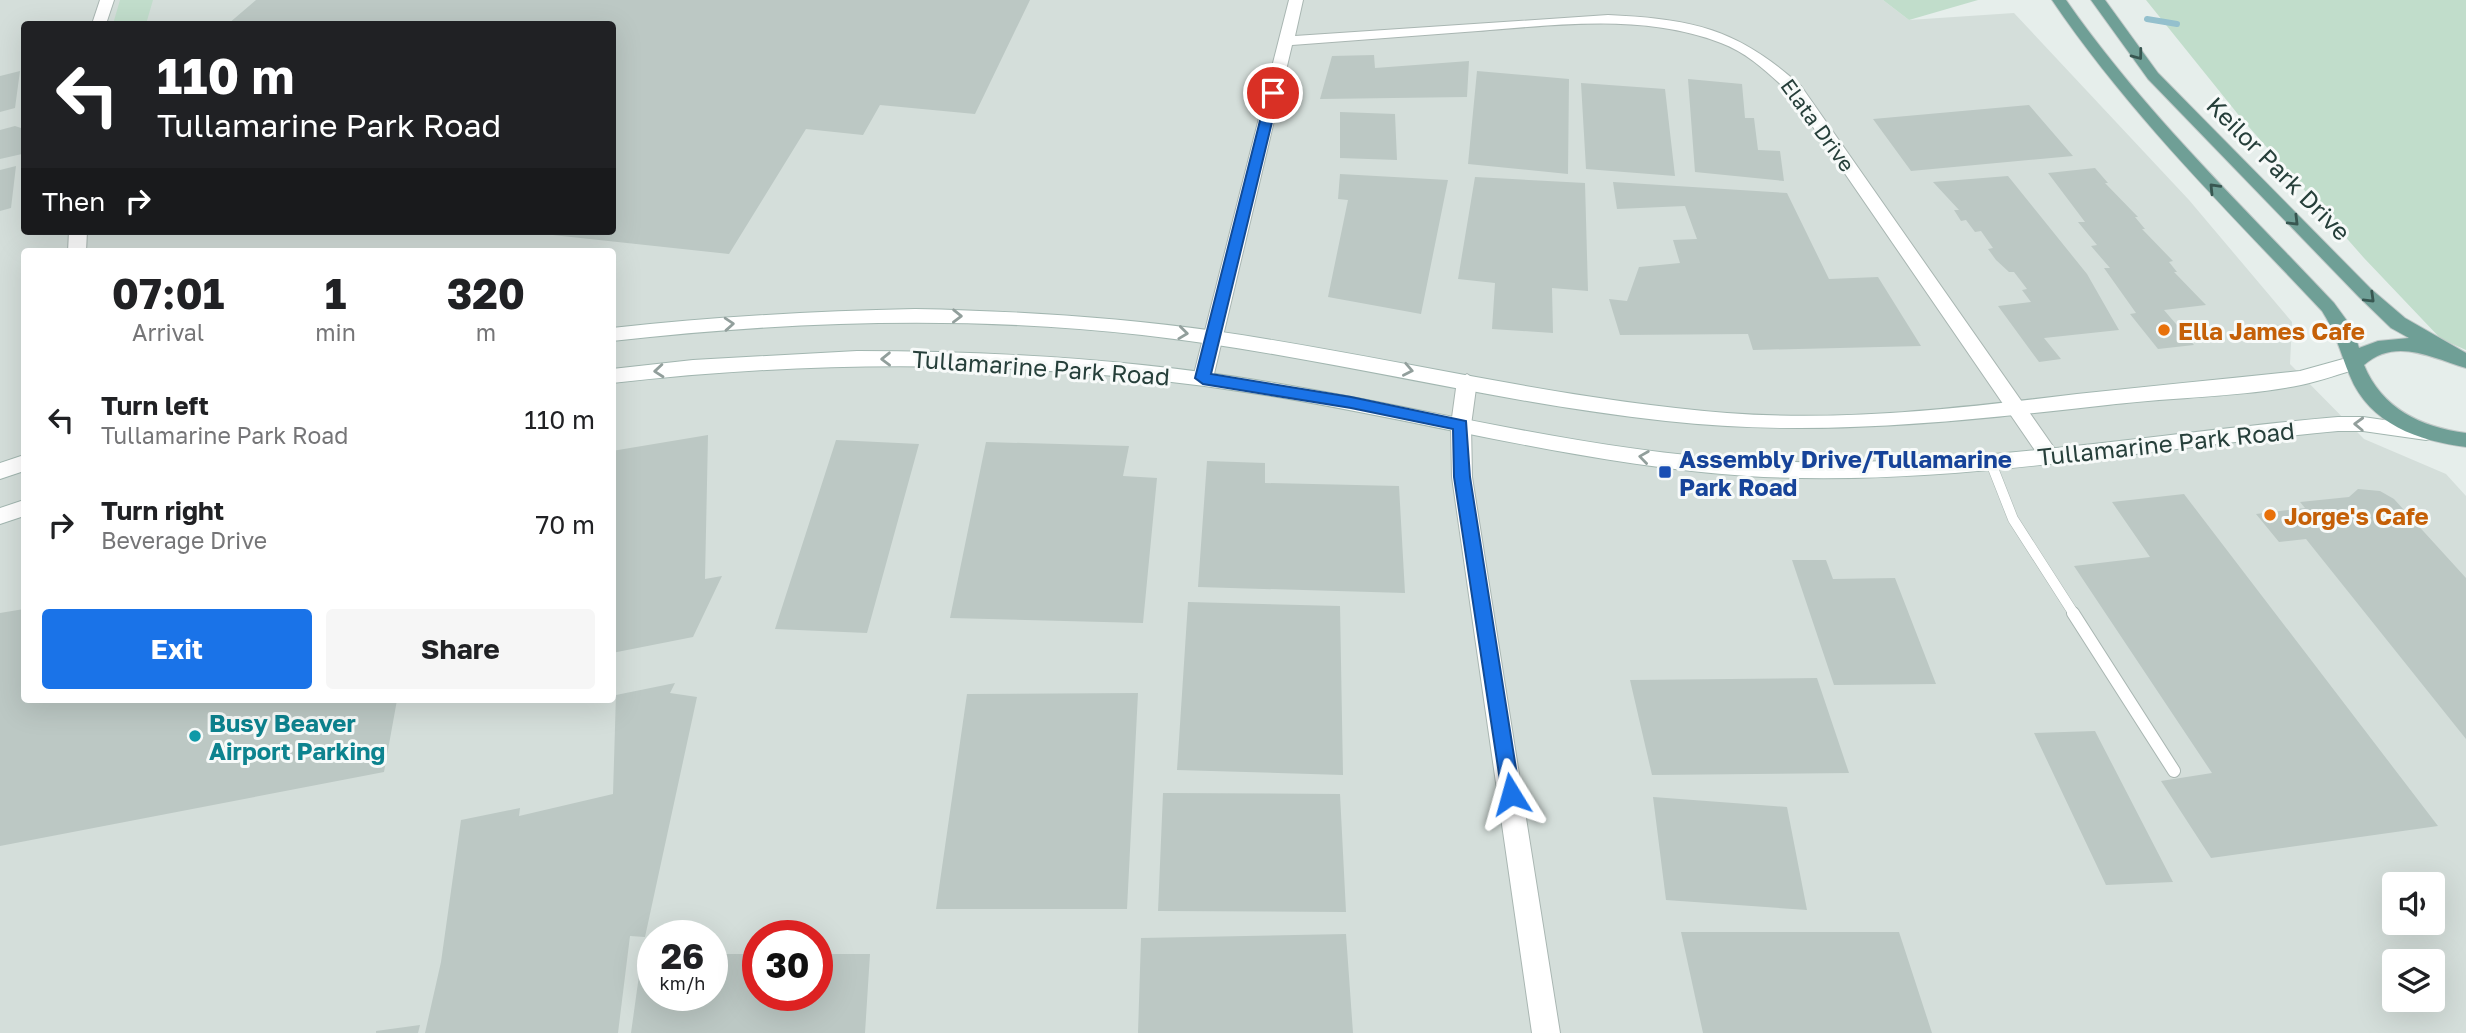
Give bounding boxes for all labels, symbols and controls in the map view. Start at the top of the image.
text: 110 m [157,46,294,105]
one-way arrow [2129,48,2142,60]
icon: left [42,49,133,140]
pin [1243,63,1303,123]
street label: Elata Drive [1776,73,1860,177]
icon: arrive [1254,74,1292,112]
street label: Keilor Park Drive [2201,90,2357,246]
text: Tullamarine Park Road [157,106,501,144]
icon: right [119,182,157,220]
one-way arrow [2209,183,2222,196]
text: Then [42,186,105,217]
one-way arrow [2285,212,2298,225]
text: 07:01 [112,268,224,318]
text: 1 [325,268,346,318]
text: 320 [447,268,525,318]
one-way arrow [2361,289,2374,302]
one-way arrow [952,308,962,324]
place label: Ella James Cafe [2178,316,2365,345]
one-way arrow [724,317,735,332]
text: Arrival [132,318,204,346]
text: min [315,318,356,346]
text: m [476,318,496,346]
marker: Ella James Cafe [2156,322,2172,338]
one-way arrow [1177,326,1189,341]
street label: Tullamarine Park Road [911,344,1171,390]
one-way arrow [880,351,891,366]
one-way arrow [1402,362,1414,377]
one-way arrow [653,363,664,378]
text: Turn left [101,390,209,421]
icon: left [42,401,80,439]
text: 110 m [524,404,595,435]
street label: Tullamarine Park Road [2036,415,2296,471]
one-way arrow [2353,417,2364,432]
text: Tullamarine Park Road [101,421,348,449]
place label: Assembly Drive/Tullamarine Park Road [1679,444,2012,501]
one-way arrow [1638,450,1650,465]
marker: Assembly Drive/Tullamarine Park Road [1657,464,1673,480]
text: Turn right [101,495,224,526]
place label: Jorge's Cafe [2284,501,2429,530]
icon: right [42,506,80,544]
marker: Jorge's Cafe [2262,507,2278,523]
text: 70 m [536,509,595,540]
text: Beverage Drive [101,526,267,554]
button: Exit [42,609,312,689]
button: Share [326,609,595,689]
place label: Busy Beaver Airport Parking [209,708,385,765]
marker: Busy Beaver Airport Parking [187,728,203,744]
position arrow [1474,757,1548,831]
map controls [2382,872,2445,1012]
button: sound [2382,872,2445,935]
speed limit sign: 30 [742,920,833,1011]
text: 26 [661,935,704,977]
button: layers [2382,949,2445,1012]
text: km/h [660,972,705,994]

